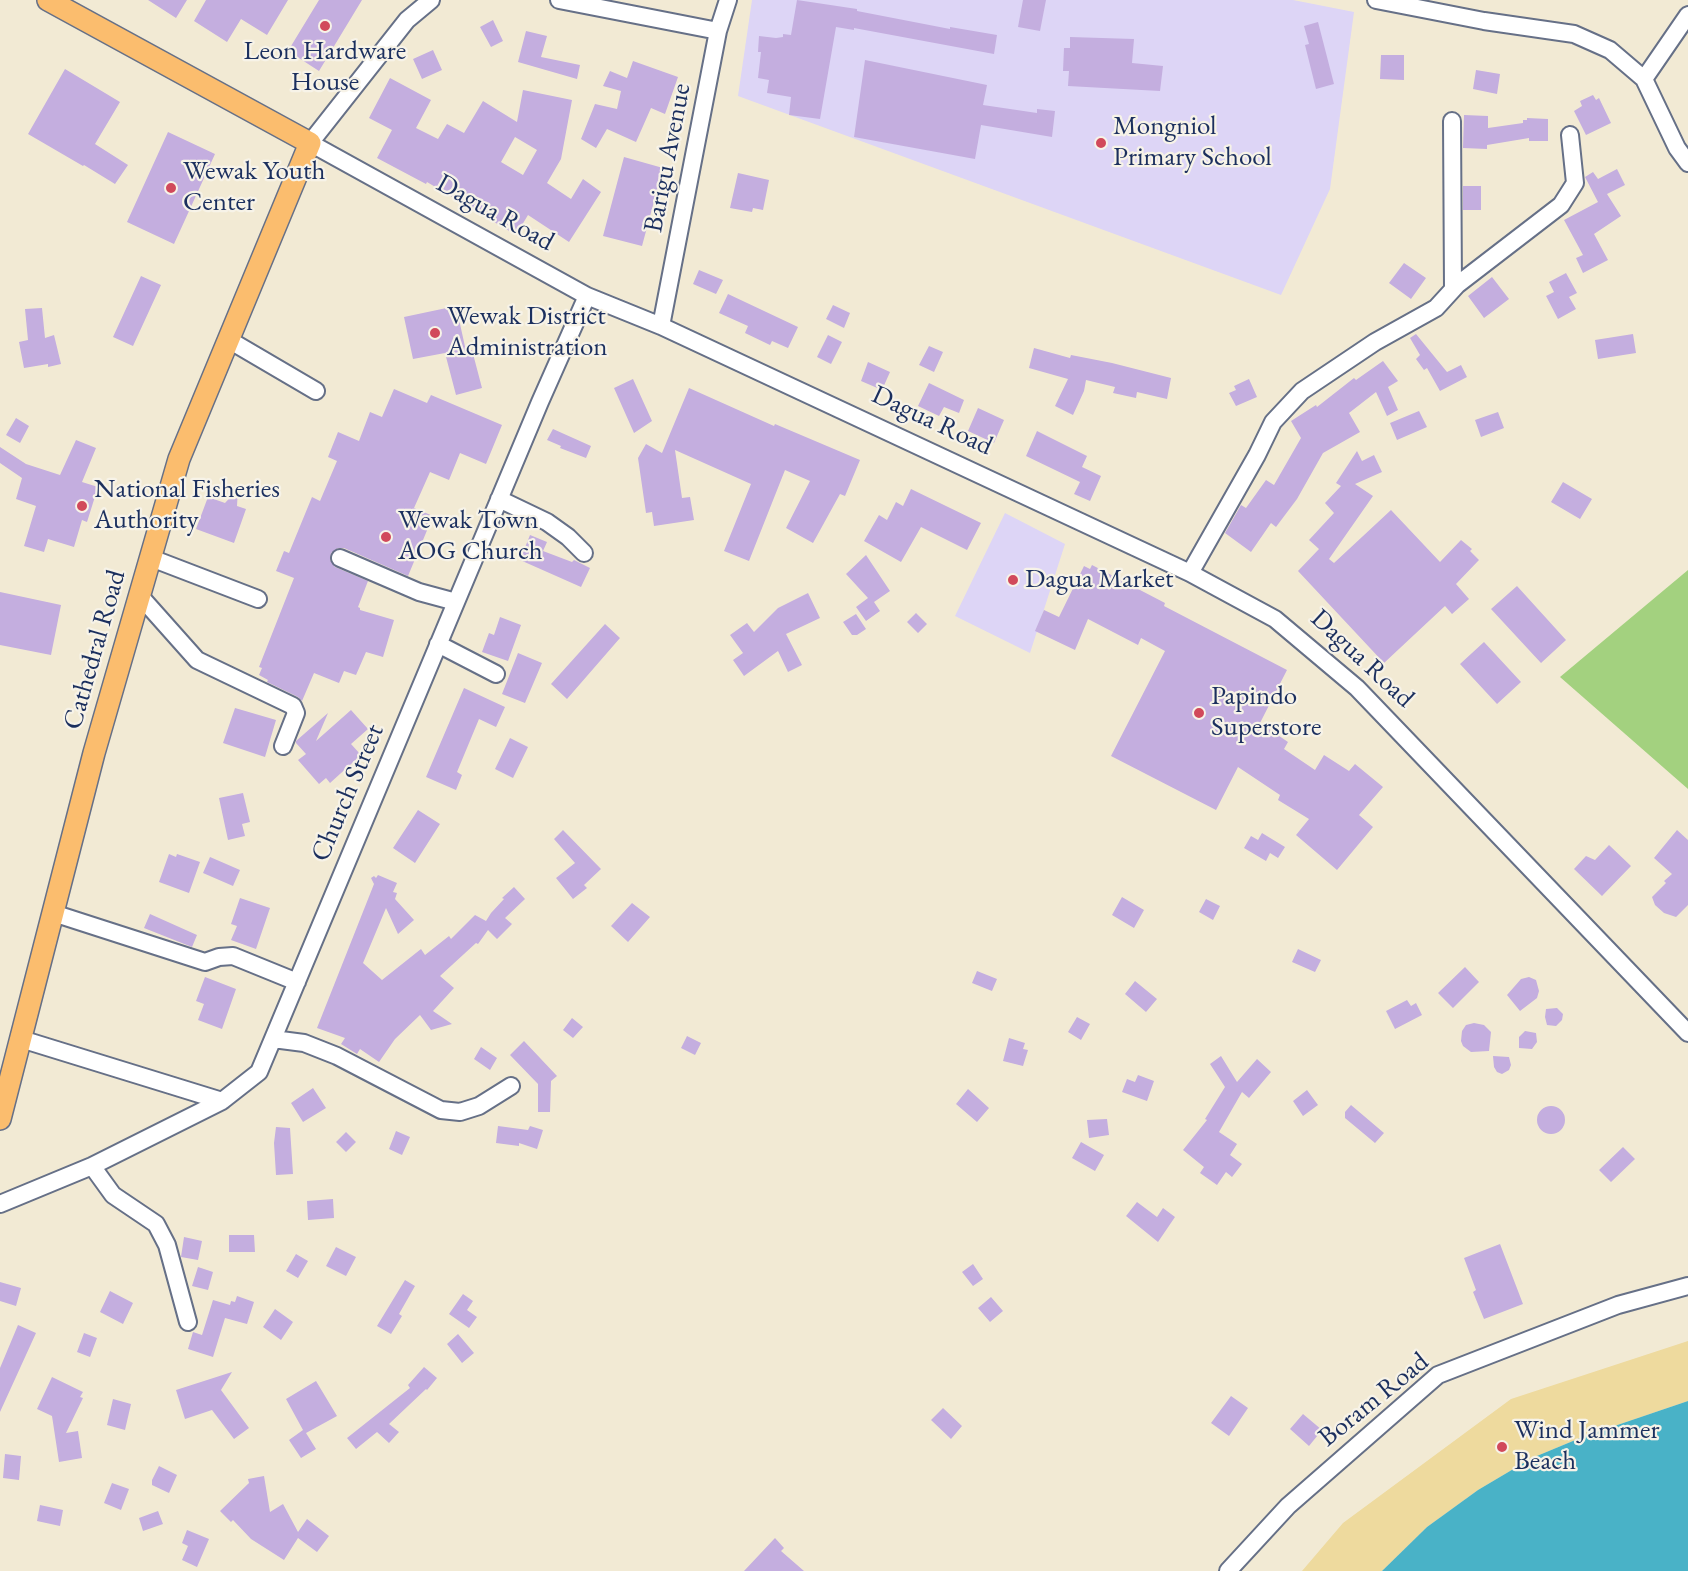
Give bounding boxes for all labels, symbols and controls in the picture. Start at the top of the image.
marker: Leon Hardware House [318,19,332,33]
place label: Leon Hardware House [244,36,406,99]
street label: Barigu Avenue [638,81,698,235]
place label: Mongniol Primary School [1113,111,1272,174]
marker: Mongniol Primary School [1094,136,1108,150]
place label: Wewak Youth Center [183,156,325,219]
street label: Dagua Road [430,167,560,259]
marker: Wewak Youth Center [164,181,178,195]
place label: Wewak District Administration [447,301,608,364]
marker: Wewak District Administration [428,326,442,340]
street label: Dagua Road [866,379,998,463]
place label: National Fisheries Authority [94,474,280,537]
marker: National Fisheries Authority [75,499,89,513]
place label: Wewak Town AOG Church [398,505,543,568]
marker: Wewak Town AOG Church [379,530,393,544]
place label: Dagua Market [1025,564,1174,596]
street label: Cathedral Road [57,567,133,733]
marker: Dagua Market [1006,573,1020,587]
street label: Dagua Road [1303,603,1421,715]
place label: Papindo Superstore [1211,681,1321,744]
marker: Papindo Superstore [1192,706,1206,720]
street label: Church Street [305,720,391,866]
street label: Boram Road [1313,1346,1435,1454]
place label: Wind Jammer Beach [1514,1415,1660,1478]
marker: Wind Jammer Beach [1495,1440,1509,1454]

